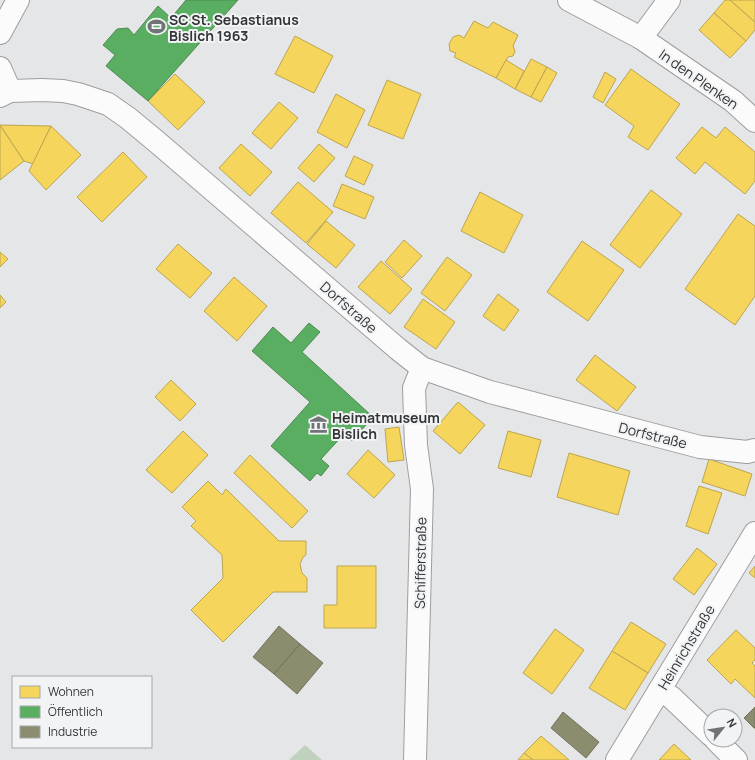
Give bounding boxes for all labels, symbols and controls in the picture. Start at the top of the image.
place label: SC St. Sebastianus Bislich 1963 [169,10,299,45]
sports icon: SC St. Sebastianus Bislich 1963 [146,17,166,37]
street label: In den Plenken [656,45,742,113]
street label: Dorfstraße [316,277,382,337]
place label: Heimatmuseum Bislich [332,408,440,443]
museum icon: Heimatmuseum Bislich [309,415,329,435]
street label: Dorfstraße [617,417,689,453]
street label: Schifferstraße [410,517,430,609]
street label: Heinrichstraße [653,601,719,693]
legend [12,676,152,748]
text: Wohnen [48,683,94,700]
text: Öffentlich [48,703,103,720]
north arrow [703,708,743,748]
text: N [724,716,741,730]
text: Industrie [48,723,97,740]

